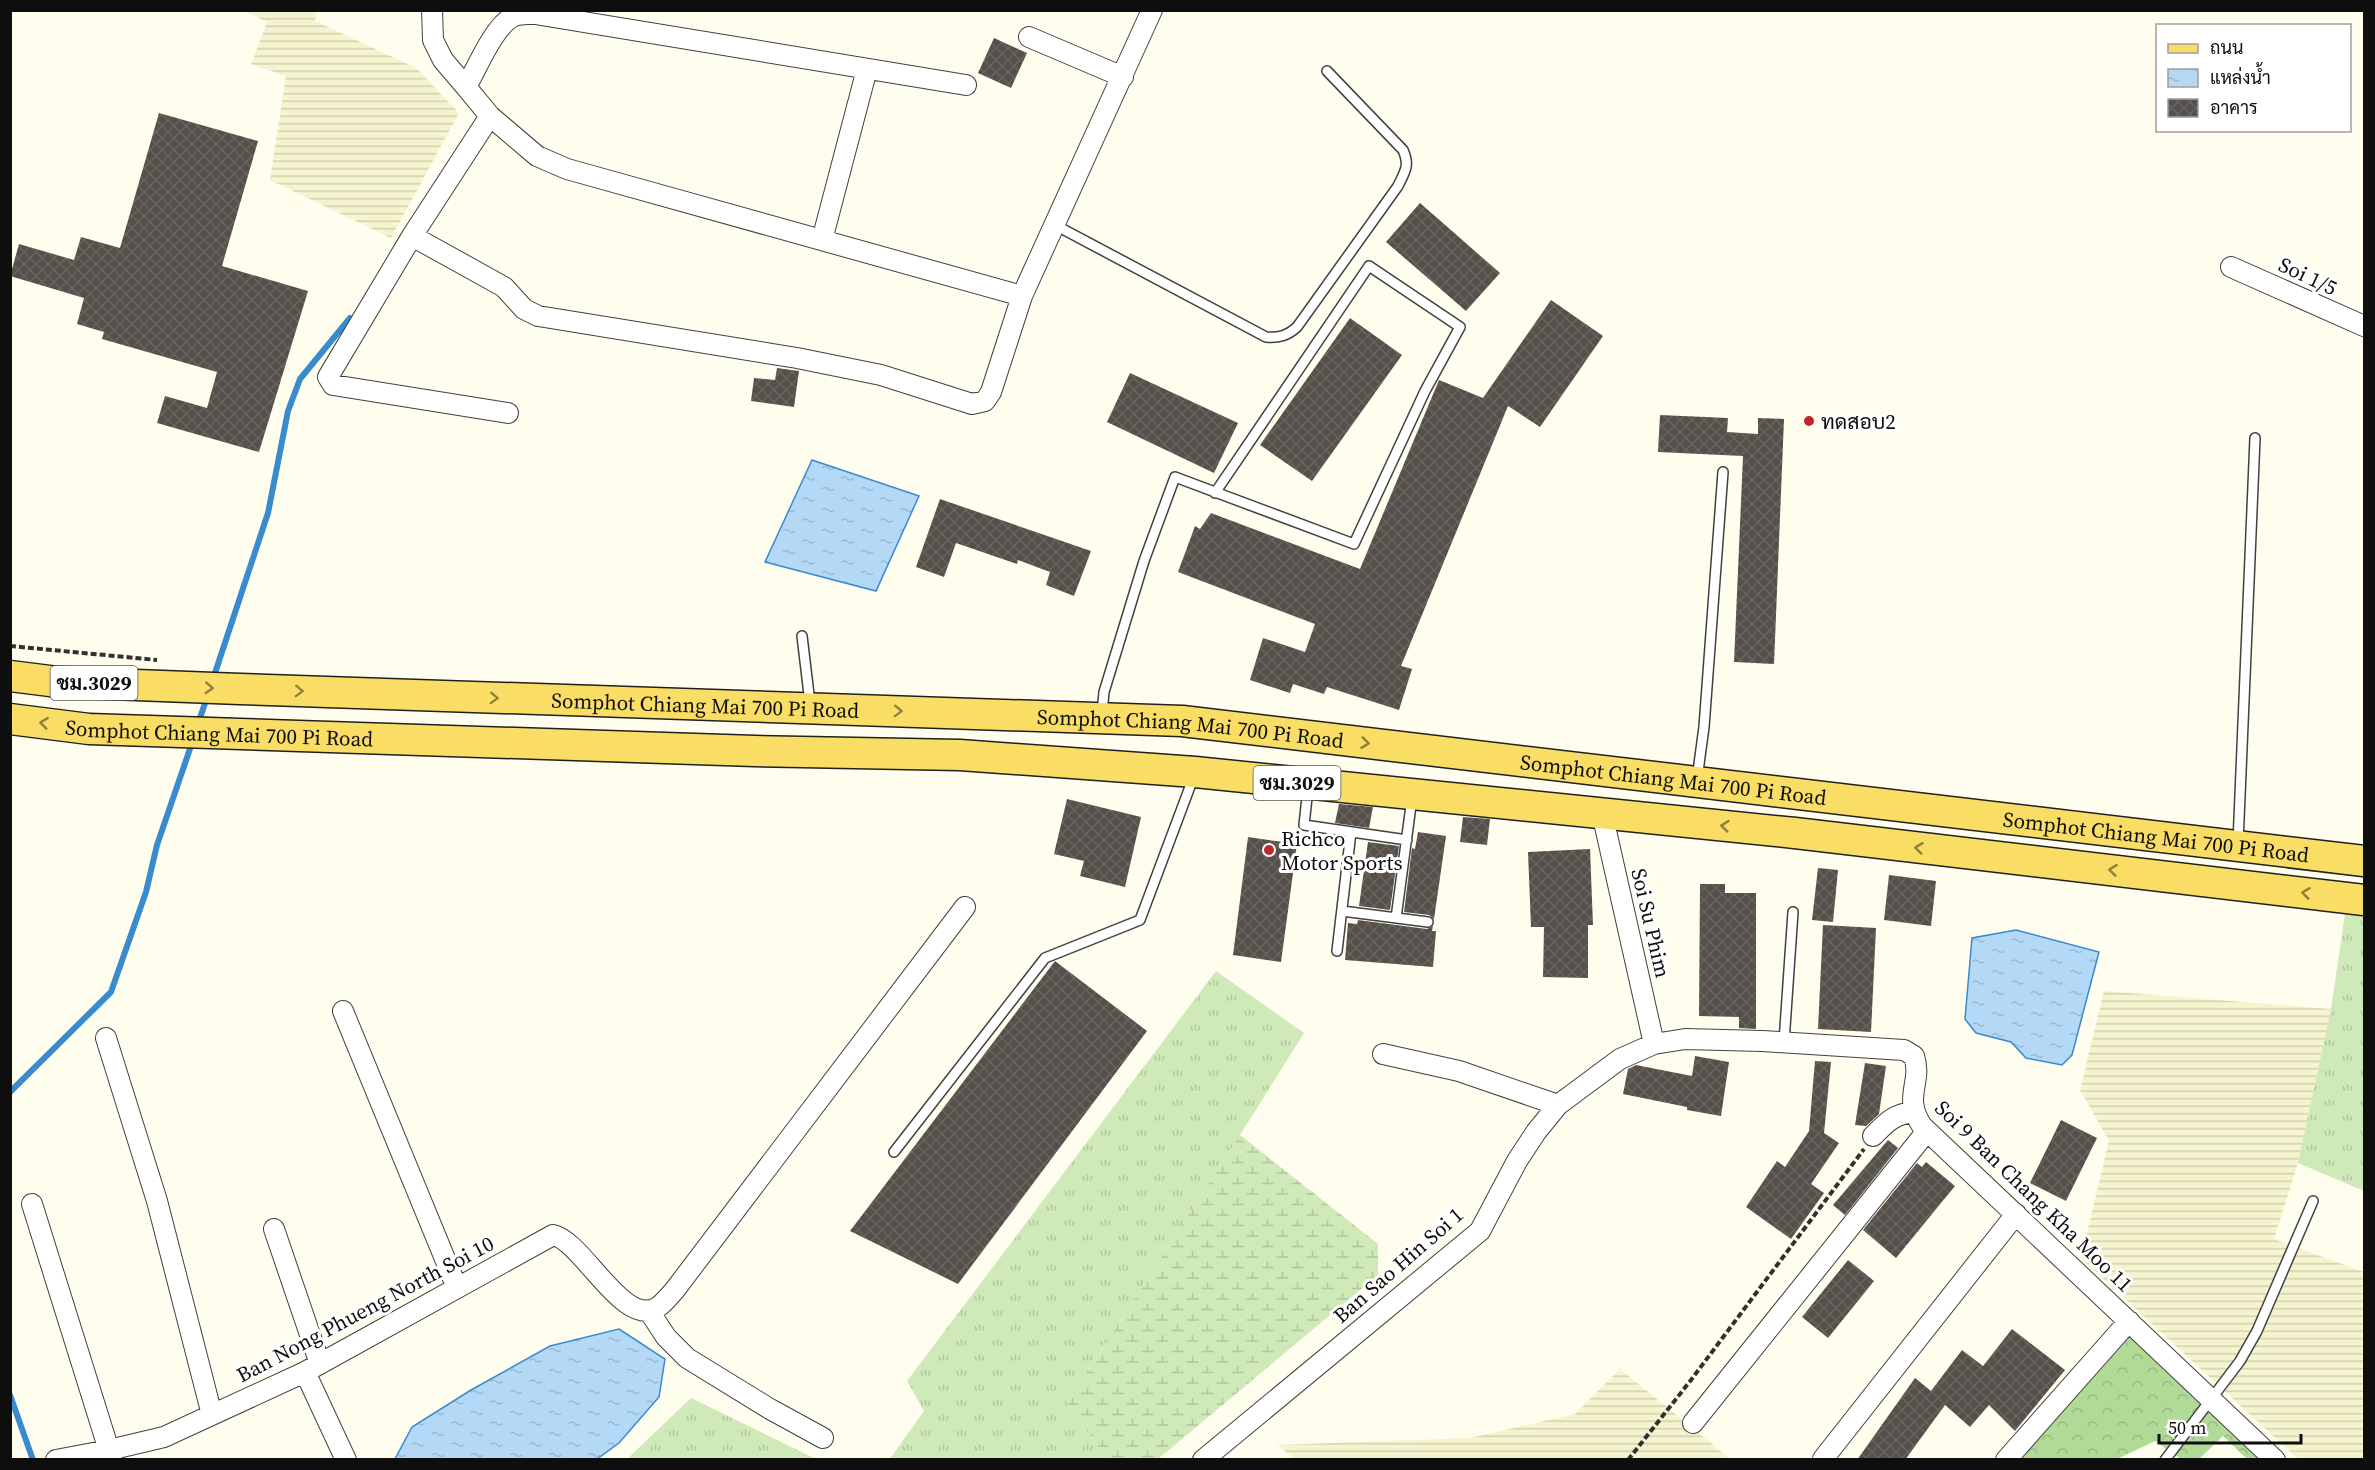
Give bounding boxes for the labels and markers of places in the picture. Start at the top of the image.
place label: ทดสอบ2 [1821,407,1896,436]
marker: ทดสอบ2 [1802,414,1816,428]
place label: Richco Motor Sports [1281,824,1403,877]
marker: Richco Motor Sports [1262,843,1276,857]

